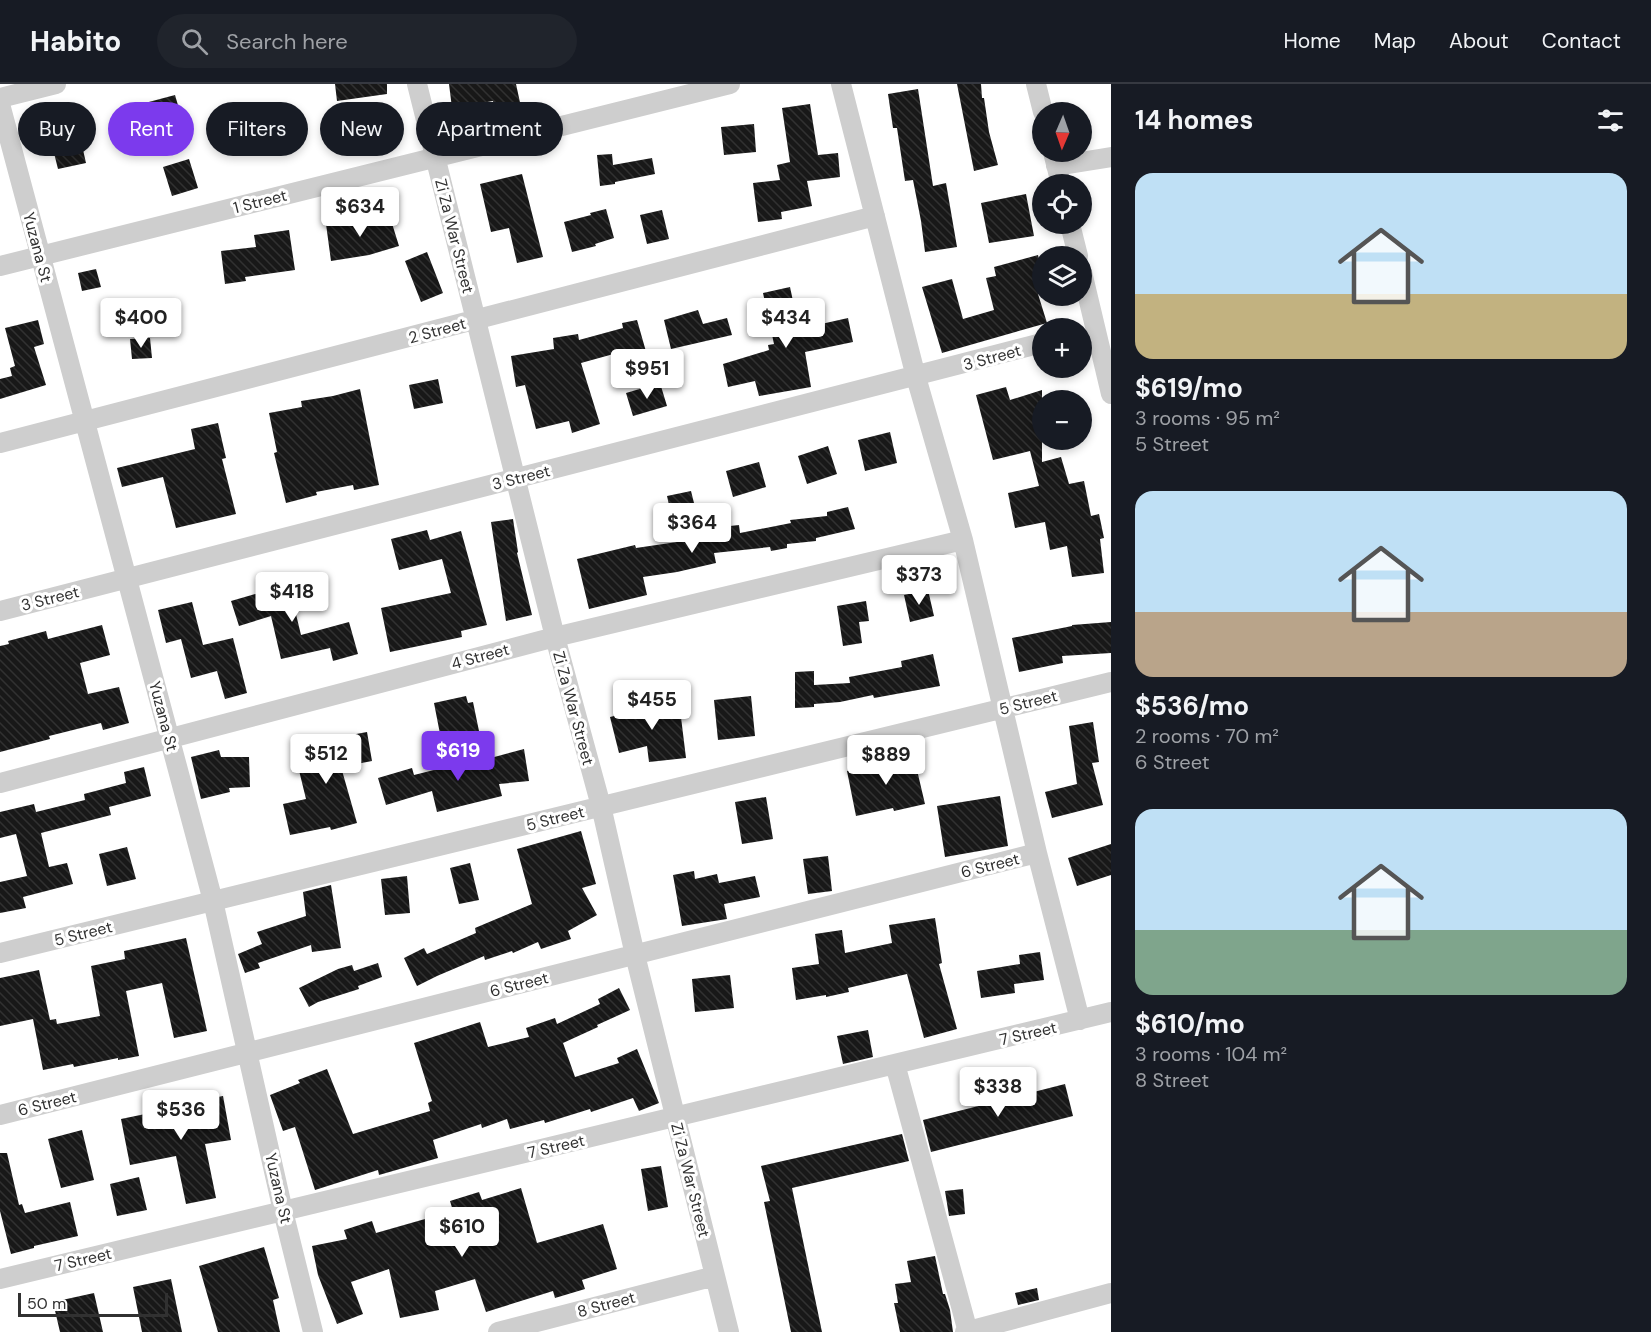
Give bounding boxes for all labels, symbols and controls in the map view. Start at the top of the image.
search box [157,14,577,68]
text: Habito [30,23,121,60]
icon: search [178,25,211,58]
text: Search here [226,27,348,56]
text: Home [1283,27,1341,55]
text: Map [1374,27,1416,55]
text: About [1449,27,1509,55]
text: Contact [1542,27,1621,55]
chip: Buy [18,102,96,156]
chip: Rent [108,102,194,156]
chip: Filters [206,102,308,156]
chip: New [320,102,404,156]
chip: Apartment [416,102,563,156]
north arrow [1032,102,1092,162]
map controls [1032,102,1092,450]
text: 14 homes [1135,103,1253,137]
icon: filters [1594,104,1627,137]
button: locate [1032,174,1092,234]
street label: Zi Za War Street [430,177,479,296]
street label: 1 Street [231,185,289,218]
pin: $634 [324,187,396,238]
text: $634 [335,193,385,219]
street label: Yuzana St [18,210,57,284]
icon: home [1327,212,1435,320]
button: layers [1032,246,1092,306]
pin: $400 [105,298,177,349]
pin: $434 [750,298,822,349]
text: $400 [114,304,168,330]
text: $434 [761,304,811,330]
street label: 2 Street [406,313,468,348]
button: + [1032,318,1092,378]
street label: 3 Street [961,340,1023,375]
pin: $951 [611,349,683,400]
text: $951 [625,355,669,381]
text: $619/mo [1135,371,1243,405]
button: − [1032,390,1092,450]
text: 3 rooms · 95 m² [1135,405,1280,431]
text: 5 Street [1135,431,1209,457]
street label: 3 Street [490,460,552,495]
pin: $364 [656,503,728,554]
text: $364 [667,509,717,535]
icon: home [1327,530,1435,638]
pin: $373 [883,555,955,606]
text: $373 [896,561,942,587]
pin: $418 [256,572,328,623]
text: $418 [269,578,315,604]
street label: 3 Street [19,581,81,616]
street label: 4 Street [449,639,511,674]
street label: Zi Za War Street [548,649,599,767]
street label: Yuzana St [144,679,183,753]
pin: $455 [616,680,688,731]
street label: 5 Street [997,685,1059,720]
text: $455 [627,686,677,712]
text: $536/mo [1135,689,1249,723]
text: 2 rooms · 70 m² [1135,723,1279,749]
pin: $619 [422,731,494,782]
pin: $512 [290,734,362,785]
pin: $889 [850,735,922,786]
text: $619 [436,737,480,763]
text: $512 [304,740,348,766]
text: $889 [861,741,911,767]
text: 6 Street [1135,749,1210,775]
street label: 5 Street [524,801,586,836]
street label: 6 Street [959,848,1022,883]
icon: home [1327,848,1435,956]
street label: 5 Street [52,916,114,951]
street label: 6 Street [488,967,551,1002]
text: $610/mo [1135,1007,1245,1041]
street label: 7 Street [997,1017,1059,1050]
text: 3 rooms · 104 m² [1135,1041,1287,1067]
pin: $338 [962,1067,1034,1118]
text: 8 Street [1135,1067,1209,1093]
text: $338 [974,1073,1022,1099]
street label: 6 Street [16,1086,79,1121]
pin: $536 [145,1090,217,1141]
text: $536 [156,1096,206,1122]
street label: Zi Za War Street [666,1121,715,1240]
street label: 7 Street [525,1130,587,1163]
street label: Yuzana St [260,1151,297,1225]
pin: $610 [426,1207,498,1258]
text: $610 [439,1213,485,1239]
street label: 7 Street [52,1243,114,1276]
street label: 8 Street [575,1287,638,1322]
scale bar [18,1290,168,1318]
text: 50 m [27,1293,66,1314]

